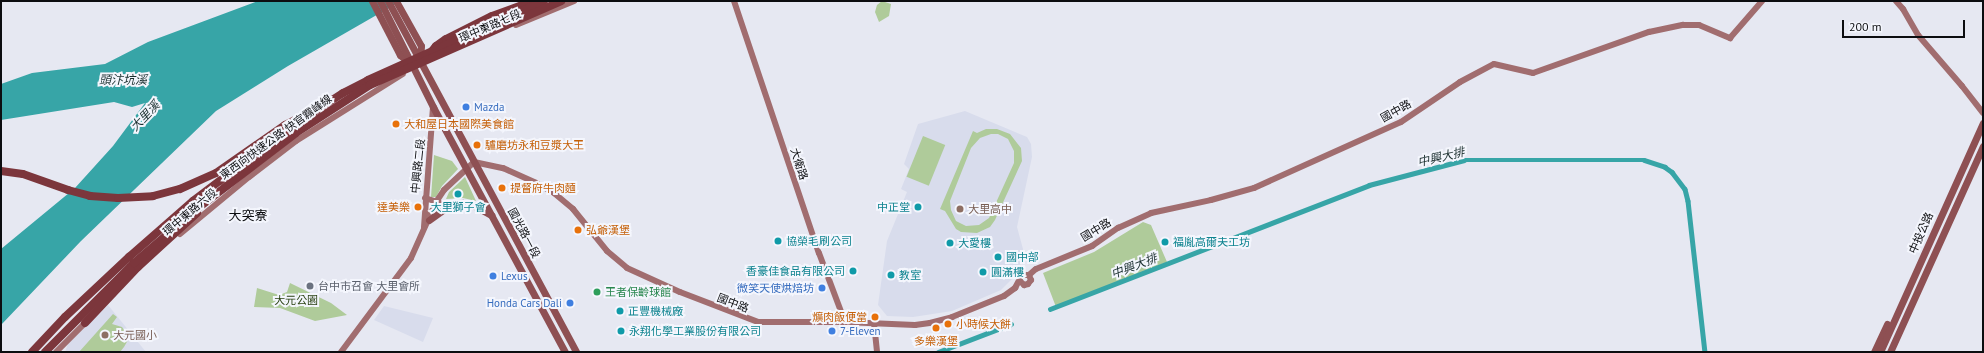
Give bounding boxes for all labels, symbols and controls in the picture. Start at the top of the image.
street label: 環中東路七段 [457,7,523,45]
scale bar [1844,12,1967,38]
text: 200 m [1849,19,1882,34]
water label: 頭汴坑溪 [99,73,147,87]
street label: 東西向快速公路 快官霧峰線 [218,92,334,182]
street label: 國中路 [1378,97,1414,125]
water label: 大里溪 [127,98,163,134]
place label: Mazda [474,100,504,114]
marker: Mazda [461,102,471,112]
place label: 大和屋日本國際美食館 [404,117,514,131]
marker: 大和屋日本國際美食館 [391,119,401,129]
street label: 中興路二段 [409,138,427,194]
place label: 驢磨坊永和豆漿大王 [485,138,584,152]
marker: 驢磨坊永和豆漿大王 [472,140,482,150]
water label: 中興大排 [1416,145,1466,169]
street label: 大衛路 [788,146,810,182]
place label: 提督府牛肉麵 [510,181,576,195]
marker: 提督府牛肉麵 [497,183,507,193]
street label: 環中東路六段 [160,186,220,238]
marker: 大里獅子會 [453,189,463,199]
place label: 達美樂 [377,200,410,214]
place label: 大里獅子會 [431,200,485,214]
place label: 中正堂 [877,200,910,214]
marker: 達美樂 [413,202,423,212]
marker: 中正堂 [913,202,923,212]
place label: 大里高中 [968,202,1012,216]
marker: 大里高中 [955,204,965,214]
street label: 國光路一段 [505,206,543,260]
district label: 大突寮 [229,208,267,224]
street label: 中投公路 [1906,210,1936,256]
street label: 國中路 [1078,216,1114,244]
place label: 弘爺漢堡 [586,223,630,237]
marker: 弘爺漢堡 [573,225,583,235]
place label: 協榮毛刷公司 [786,234,852,248]
place label: 福胤高爾夫工坊 [1173,235,1250,249]
marker: 協榮毛刷公司 [773,236,783,246]
place label: 大愛樓 [958,236,991,250]
marker: 福胤高爾夫工坊 [1160,237,1170,247]
marker: 大愛樓 [945,238,955,248]
place label: 國中部 [1006,250,1039,264]
water label: 中興大排 [1109,251,1159,281]
marker: 國中部 [993,252,1003,262]
place label: 香豪佳食品有限公司 [746,264,845,278]
place label: 圓滿樓 [991,265,1024,279]
marker: 香豪佳食品有限公司 [848,266,858,276]
marker: 圓滿樓 [978,267,988,277]
place label: 教室 [899,268,921,282]
place label: Lexus [501,269,528,283]
marker: 教室 [886,270,896,280]
marker: Lexus [488,271,498,281]
place label: 台中市召會 大里會所 [318,279,420,293]
marker: 台中市召會 大里會所 [305,281,315,291]
place label: 微笑天使烘焙坊 [737,281,814,295]
marker: 微笑天使烘焙坊 [817,283,827,293]
place label: 王者保齡球館 [605,285,671,299]
marker: 王者保齡球館 [592,287,602,297]
street label: 國中路 [715,291,751,315]
park label: 大元公園 [274,293,318,307]
place label: Honda Cars Dali [487,296,562,310]
marker: Honda Cars Dali [565,298,575,308]
place label: 正豐機械廠 [628,304,683,318]
marker: 正豐機械廠 [615,306,625,316]
place label: 爌肉飯便當 [812,310,867,324]
marker: 爌肉飯便當 [870,312,880,322]
place label: 小時候大餅 [956,317,1011,331]
marker: 小時候大餅 [943,319,953,329]
marker: 多樂漢堡 [931,323,941,333]
place label: 永翔化學工業股份有限公司 [629,324,761,338]
place label: 7-Eleven [840,324,880,338]
marker: 永翔化學工業股份有限公司 [616,326,626,336]
marker: 7-Eleven [827,326,837,336]
place label: 大元國小 [113,328,157,342]
marker: 大元國小 [100,330,110,340]
place label: 多樂漢堡 [914,334,958,348]

